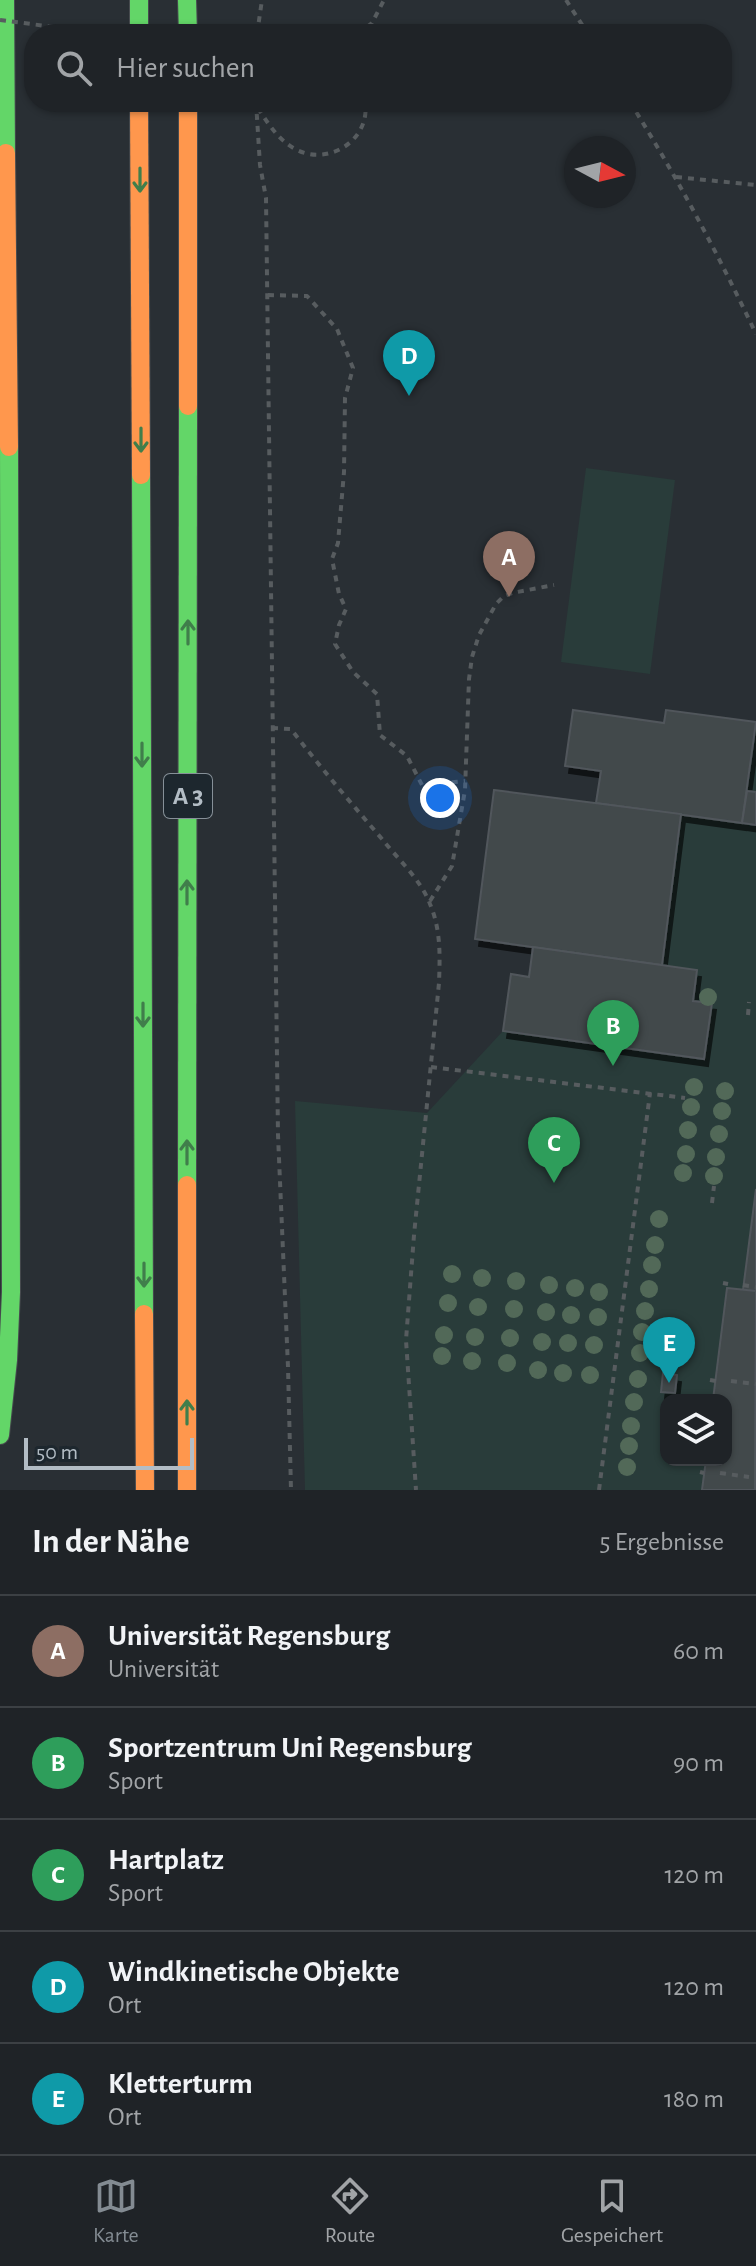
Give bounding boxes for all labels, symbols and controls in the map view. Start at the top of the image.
search box [24,24,732,112]
icon: search [52,46,96,90]
text: Hier suchen [116,53,255,83]
north arrow [564,136,636,208]
one-way arrow [132,166,148,193]
pin: D [383,330,435,396]
one-way arrow [133,426,149,453]
pin: A [483,531,535,597]
one-way arrow [180,619,196,646]
one-way arrow [134,741,150,768]
road number: A 3 [164,774,212,818]
your location [420,778,460,818]
one-way arrow [179,879,195,906]
pin: B [587,1000,639,1066]
one-way arrow [135,1001,151,1028]
pin: C [528,1117,580,1183]
one-way arrow [179,1139,195,1166]
one-way arrow [136,1261,152,1288]
pin: E [643,1317,695,1383]
map controls [660,1394,732,1466]
button: layers [660,1394,732,1466]
one-way arrow [179,1399,195,1426]
scale bar [24,1434,194,1470]
text: 50 m [36,1441,78,1463]
text: In der Nähe [32,1525,189,1559]
text: 5 Ergebnisse [599,1529,724,1555]
text: Universität Regensburg [108,1621,390,1651]
text: A [50,1638,66,1664]
text: 60 m [673,1638,724,1664]
text: Universität [108,1656,219,1682]
text: Sportzentrum Uni Regensburg [108,1733,472,1763]
text: B [50,1750,66,1776]
text: 90 m [673,1750,724,1776]
text: Sport [108,1768,163,1794]
text: Hartplatz [108,1845,224,1875]
text: C [51,1862,65,1888]
text: 120 m [664,1862,724,1888]
text: Sport [108,1880,163,1906]
text: Windkinetische Objekte [108,1957,399,1987]
text: D [49,1974,67,2000]
text: 120 m [664,1974,724,2000]
text: Ort [108,1992,141,2018]
text: Kletterturm [108,2069,253,2099]
text: E [51,2086,65,2112]
text: 180 m [664,2086,724,2112]
text: Ort [108,2104,141,2130]
tab: Karte [93,2174,139,2248]
tab: Route [325,2174,375,2248]
tab: Gespeichert [561,2174,663,2248]

